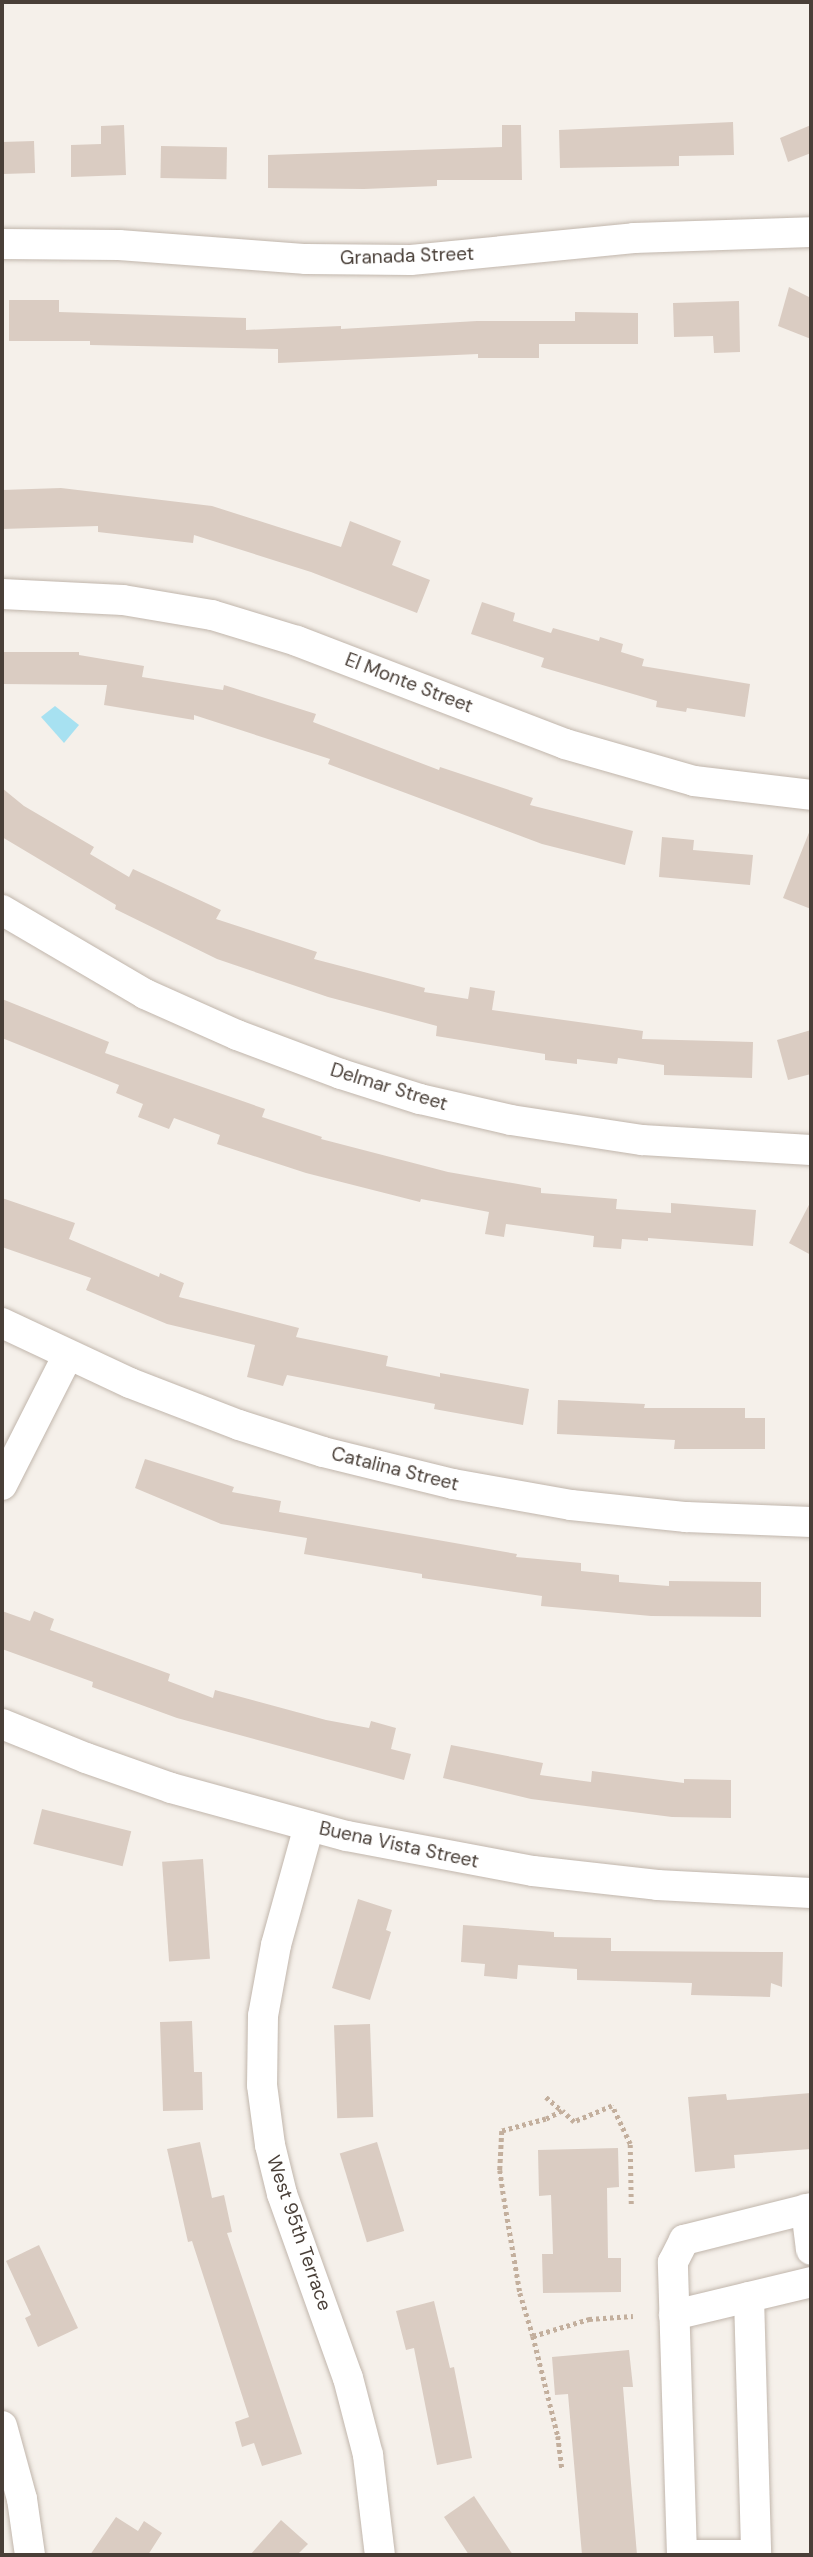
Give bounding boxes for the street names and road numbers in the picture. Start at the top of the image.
street label: Granada Street [340,242,474,270]
street label: El Monte Street [342,648,476,718]
street label: Delmar Street [328,1058,450,1116]
street label: Catalina Street [329,1442,461,1496]
street label: Buena Vista Street [317,1817,481,1873]
street label: West 95th Terrace [262,2152,336,2314]

